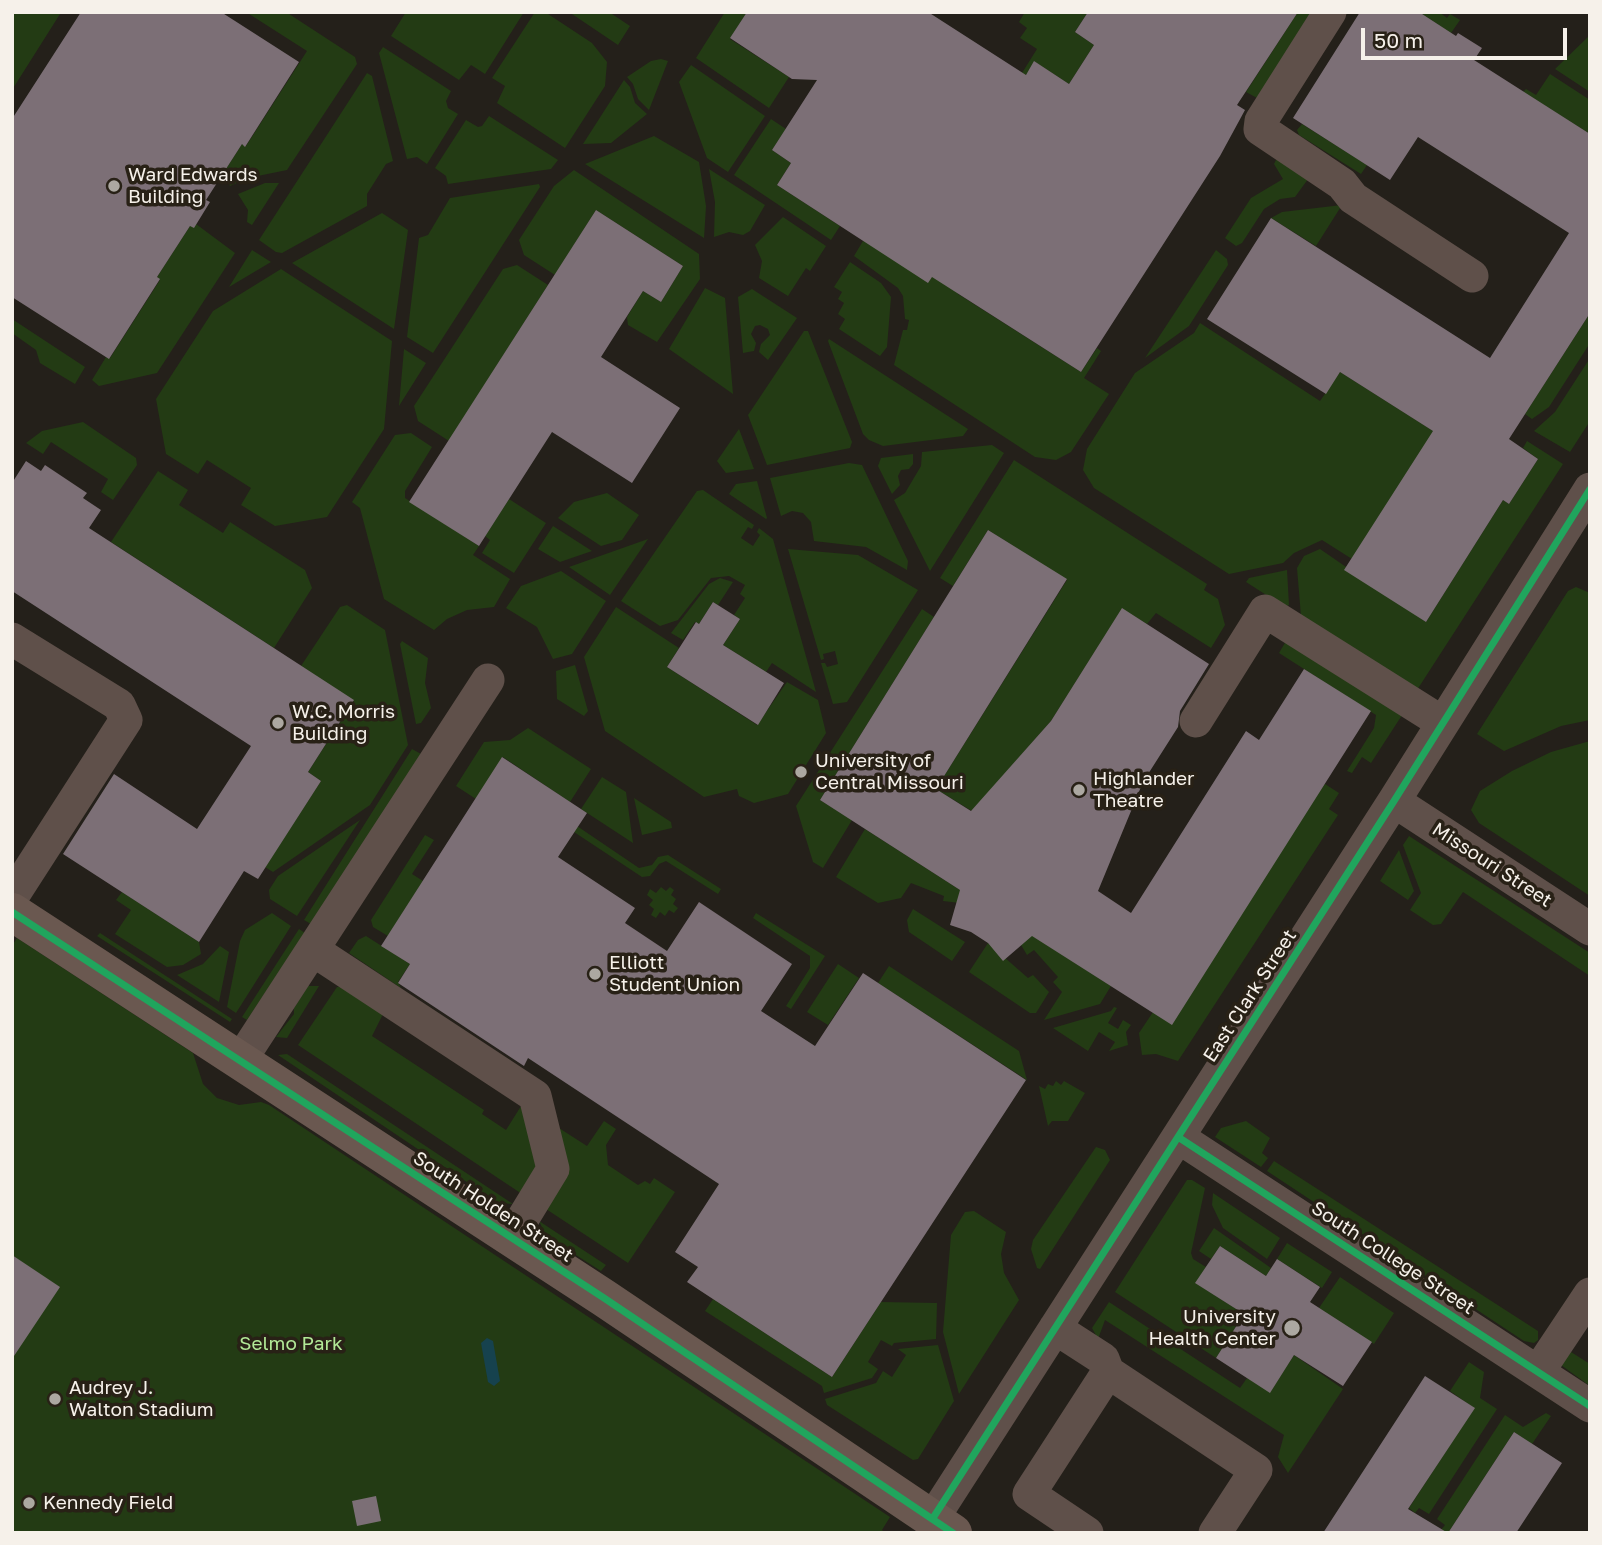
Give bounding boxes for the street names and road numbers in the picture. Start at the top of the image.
street label: Missouri Street [1428,818,1556,912]
street label: East Clark Street [1199,925,1301,1067]
street label: South Holden Street [409,1147,577,1267]
street label: South College Street [1307,1197,1479,1319]

